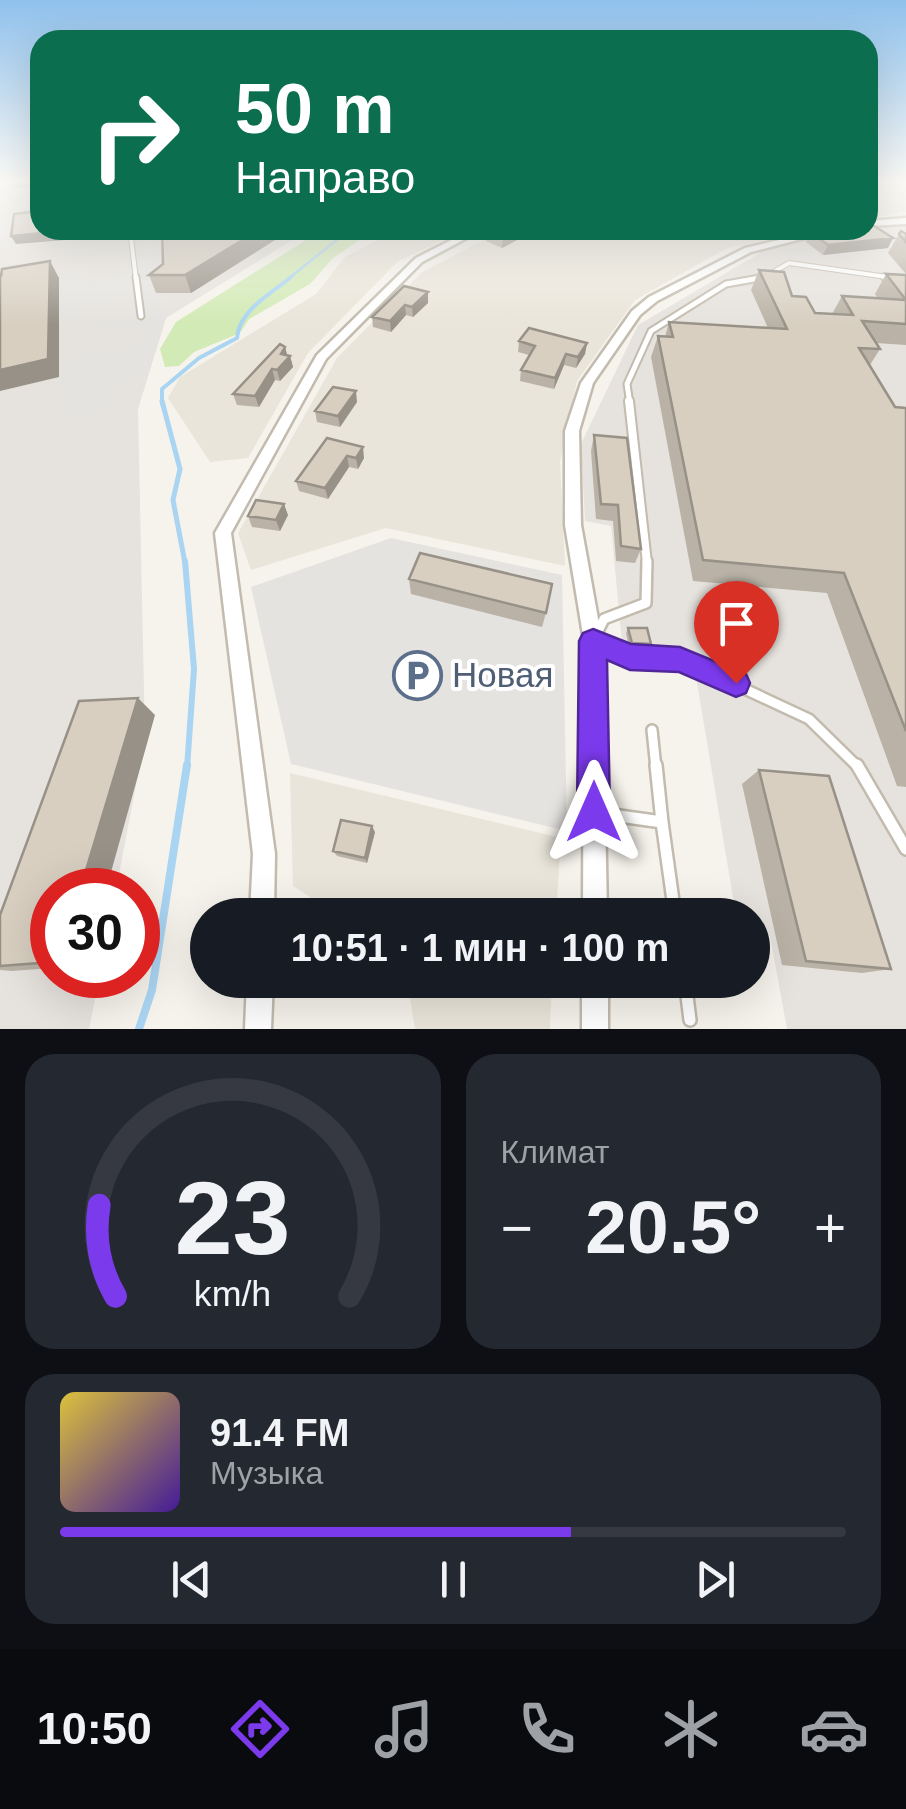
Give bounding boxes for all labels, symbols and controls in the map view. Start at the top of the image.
icon: right [70,70,200,200]
text: 50 m [235,70,395,148]
text: Направо [235,152,415,203]
pin [694,581,779,684]
icon: arrive [709,596,764,651]
parking icon: Новая [391,649,443,701]
place label: Новая [452,655,553,694]
position arrow [542,760,646,864]
speed limit sign: 30 [30,868,160,998]
text: 10:51 · 1 мин · 100 m [291,927,669,969]
text: Климат [501,1134,609,1170]
text: 23 [175,1160,291,1276]
text: 20.5° [585,1185,761,1269]
text: − [501,1197,533,1259]
text: + [814,1197,846,1259]
text: km/h [194,1274,271,1314]
text: 91.4 FM [210,1412,349,1454]
text: Музыка [210,1455,323,1491]
icon: previous [164,1552,219,1607]
icon: pause [426,1552,481,1607]
icon: next [688,1552,743,1607]
icon: directions [225,1694,295,1764]
icon: music [369,1694,439,1764]
icon: phone [512,1694,582,1764]
icon: climate [656,1694,726,1764]
icon: car [799,1694,869,1764]
text: 10:50 [37,1703,152,1754]

